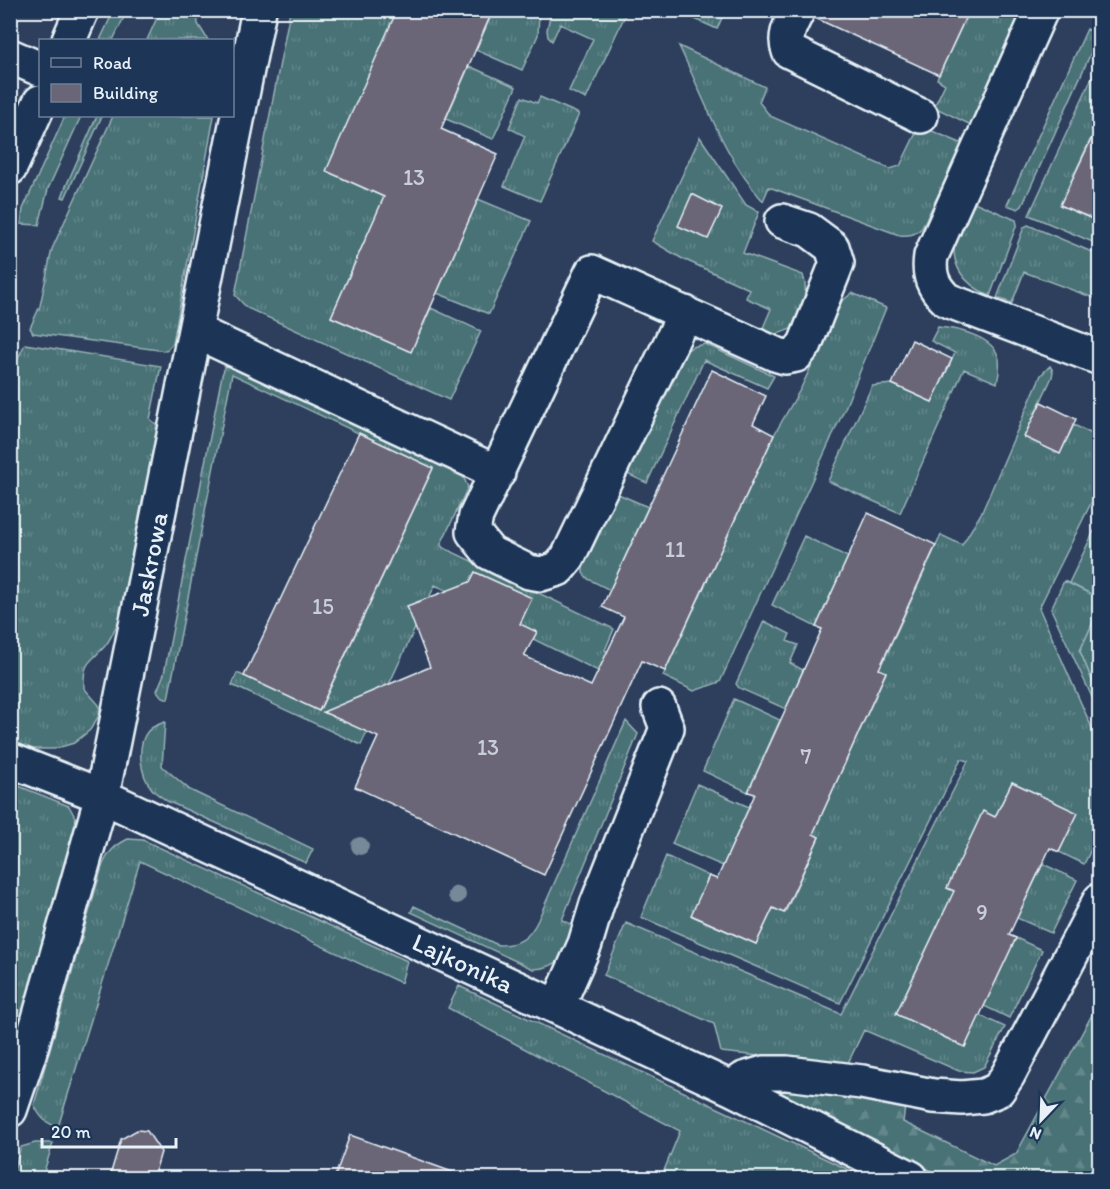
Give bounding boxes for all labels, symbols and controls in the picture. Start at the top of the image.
legend [39,39,234,117]
text: Road [93,52,132,74]
text: Building [93,82,159,104]
house number: 13 [403,164,425,191]
street label: Jaskrowa [123,509,175,619]
house number: 11 [665,536,685,563]
house number: 15 [312,593,334,620]
house number: 13 [477,734,499,761]
house number: 7 [801,743,812,770]
house number: 9 [976,899,988,926]
street label: Lajkonika [407,926,519,1000]
north arrow [1011,1090,1071,1150]
scale bar [42,1111,176,1149]
text: 20 m [51,1121,91,1143]
text: N [1027,1122,1044,1144]

